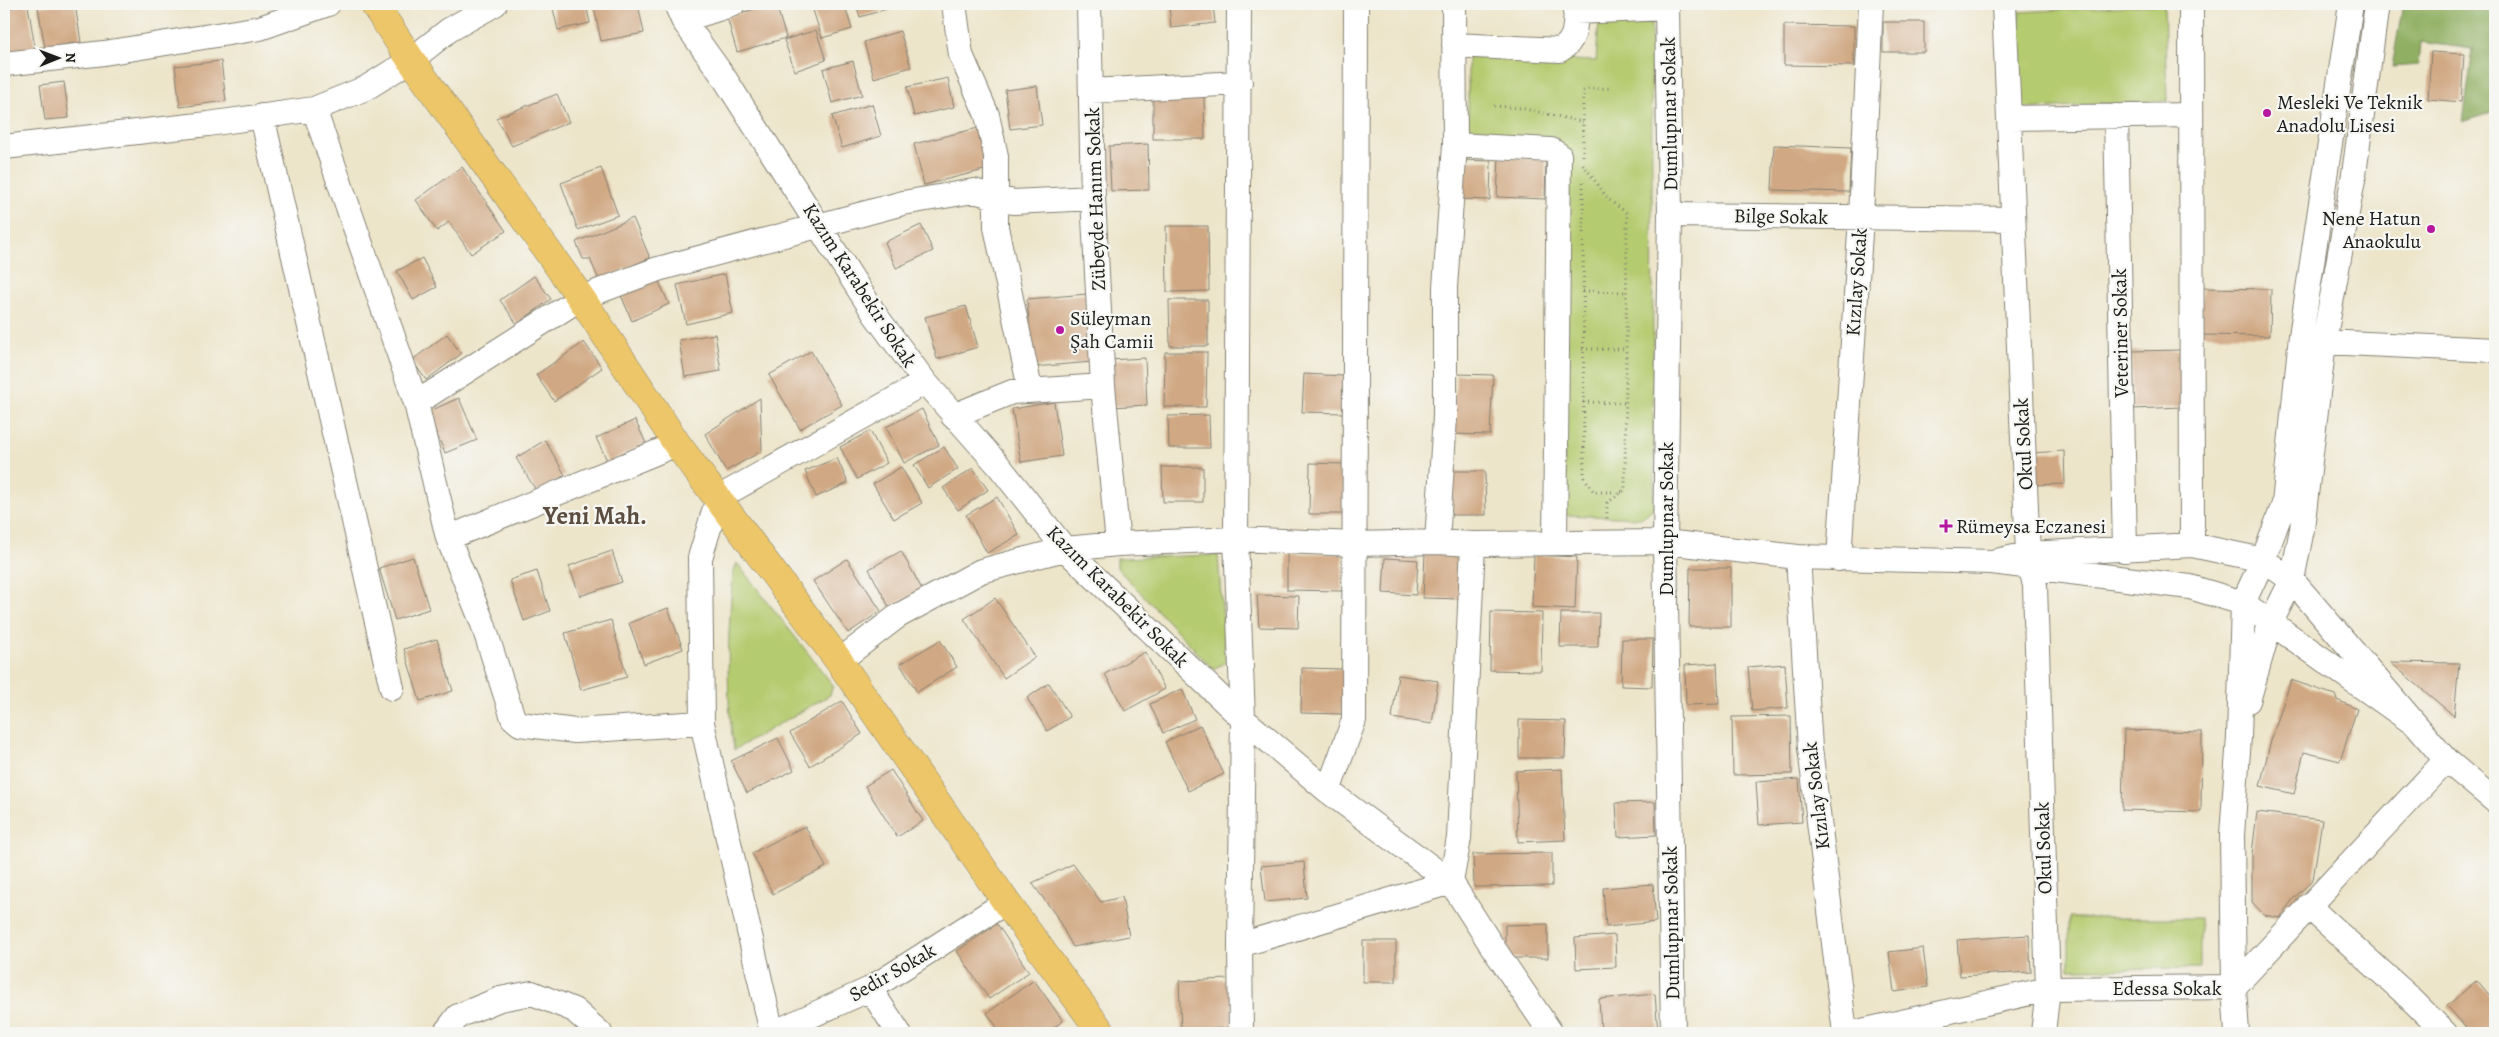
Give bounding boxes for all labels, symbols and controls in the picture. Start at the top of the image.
north arrow [32,32,82,82]
street label: Dumlupınar Sokak [1655,37,1684,191]
text: N [61,53,80,63]
place label: Mesleki Ve Teknik Anadolu Lisesi [2276,89,2423,139]
street label: Zübeyde Hanım Sokak [1079,107,1112,291]
marker: Mesleki Ve Teknik Anadolu Lisesi [2261,107,2273,119]
street label: Kazım Karabekir Sokak [796,198,923,373]
street label: Bilge Sokak [1734,202,1828,231]
place label: Nene Hatun Anaokulu [2322,205,2421,255]
marker: Nene Hatun Anaokulu [2425,223,2437,235]
street label: Kızılay Sokak [1839,227,1874,337]
street label: Veteriner Sokak [2106,268,2135,399]
place label: Süleyman Şah Camii [1070,305,1154,355]
marker: Süleyman Şah Camii [1054,324,1066,336]
street label: Okul Sokak [2008,397,2039,491]
street label: Dumlupınar Sokak [1653,442,1680,596]
district label: Yeni Mah. [542,499,647,533]
place label: Rümeysa Eczanesi [1956,513,2106,540]
street label: Kazım Karabekir Sokak [1041,519,1195,673]
marker: Rümeysa Eczanesi [1940,520,1952,532]
street label: Kızılay Sokak [1796,740,1837,852]
street label: Okul Sokak [2028,801,2059,895]
street label: Dumlupınar Sokak [1657,846,1686,1000]
street label: Sedir Sokak [844,937,941,1008]
street label: Edessa Sokak [2112,975,2222,1002]

